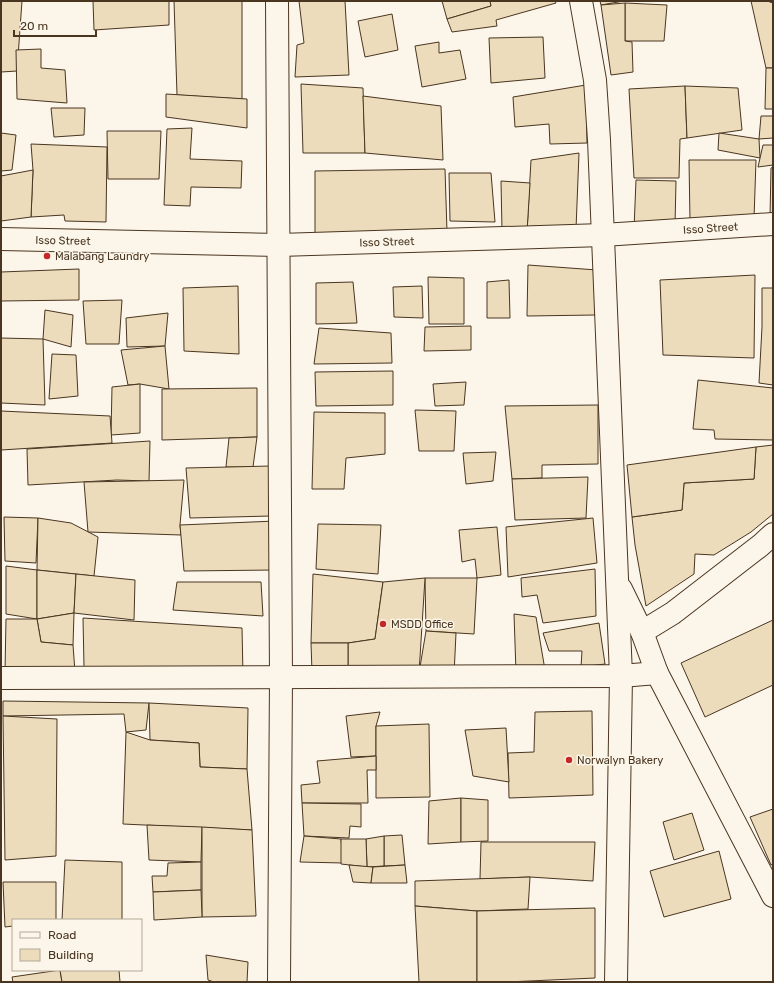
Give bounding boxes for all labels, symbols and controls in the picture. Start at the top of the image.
scale bar [14,12,96,38]
text: 20 m [20,19,48,33]
street label: Isso Street [683,220,739,237]
street label: Isso Street [35,234,91,248]
street label: Isso Street [359,235,415,250]
place label: Malabang Laundry [55,250,149,263]
marker: Malabang Laundry [42,251,52,261]
place label: MSDD Office [391,618,454,631]
marker: MSDD Office [378,619,388,629]
place label: Norwalyn Bakery [577,754,663,767]
marker: Norwalyn Bakery [564,755,574,765]
legend [12,919,142,971]
text: Road [48,928,76,942]
text: Building [48,948,94,962]

